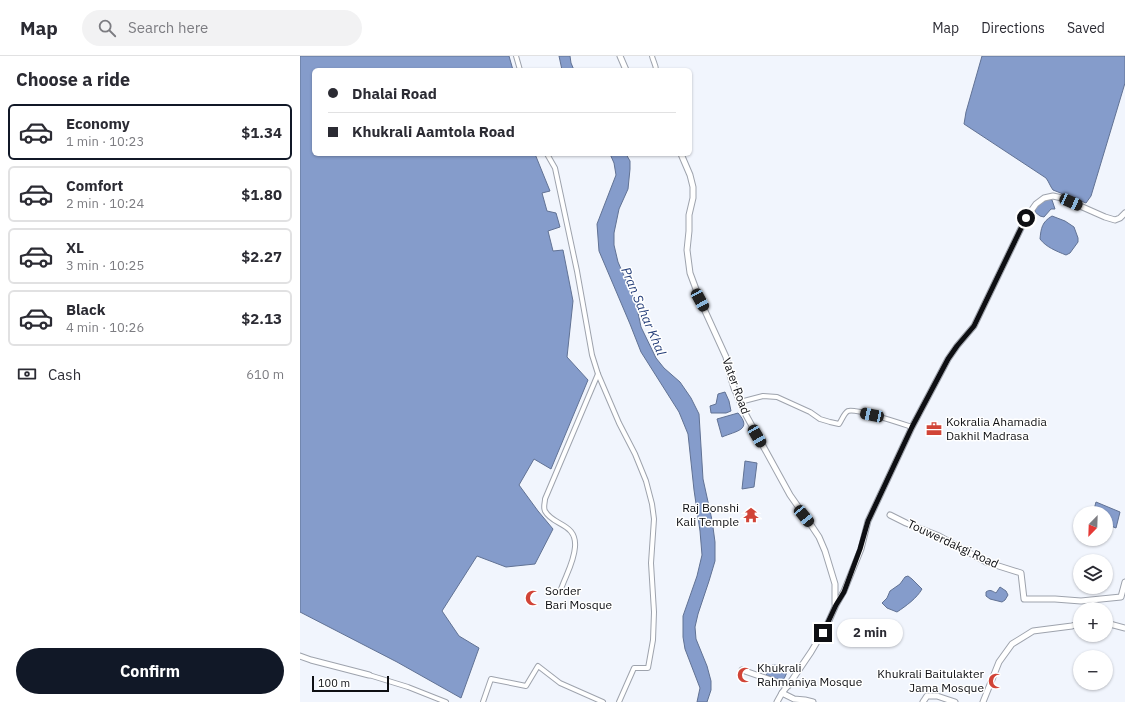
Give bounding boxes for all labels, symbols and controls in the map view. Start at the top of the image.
search box [82,10,362,46]
text: Map [20,16,58,40]
icon: search [96,17,118,39]
text: Search here [128,18,208,37]
text: Map [932,19,959,37]
text: Directions [981,19,1045,37]
text: Saved [1067,19,1105,37]
text: Choose a ride [16,68,130,91]
text: Dhalai Road [352,84,437,103]
icon: car [18,114,54,150]
text: Economy [66,114,130,133]
text: Khukrali Aamtola Road [352,122,515,141]
text: $1.34 [241,123,282,142]
text: 1 min · 10:23 [66,133,144,150]
icon: car [18,176,54,212]
text: Comfort [66,176,123,195]
text: $1.80 [241,185,282,204]
car [1058,192,1084,212]
text: 2 min · 10:24 [66,195,144,212]
route start [1017,209,1035,227]
icon: car [18,238,54,274]
text: XL [66,238,84,257]
text: $2.27 [241,247,282,266]
text: 3 min · 10:25 [66,257,144,274]
water label: Pran Sahar Khal [617,264,670,358]
car [689,287,711,313]
icon: car [18,300,54,336]
text: Black [66,300,106,319]
text: $2.13 [241,309,282,328]
text: 4 min · 10:26 [66,319,144,336]
street label: Vater Road [719,356,754,416]
icon: cash [16,363,38,385]
text: Cash [48,365,81,384]
text: 610 m [246,366,284,383]
car [859,407,885,423]
place label: Kokralia Ahamadia Dakhil Madrasa [946,414,1047,443]
office icon: Kokralia Ahamadia Dakhil Madrasa [925,420,943,438]
car [746,423,768,449]
place label: Raj Bonshi Kali Temple [676,500,739,529]
car [792,503,816,529]
temple icon: Raj Bonshi Kali Temple [742,506,760,524]
north arrow [1073,506,1113,546]
map controls [1073,506,1113,690]
street label: Touwerdakgi Road [905,516,1001,571]
button: layers [1073,554,1113,594]
place label: Sorder Bari Mosque [545,583,613,612]
mosque icon: Sorder Bari Mosque [524,589,542,607]
button: + [1073,602,1113,642]
callout: 2 min [837,619,903,647]
route end [814,624,832,642]
text: 2 min [853,624,887,641]
button: Confirm [16,648,284,694]
button: − [1073,650,1113,690]
place label: Khukrali Rahmaniya Mosque [757,660,863,689]
mosque icon: Khukrali Rahmaniya Mosque [736,666,754,684]
place label: Khukrali Baitulakter Jama Mosque [877,666,985,695]
mosque icon: Khukrali Baitulakter Jama Mosque [987,672,1005,690]
scale bar [312,674,389,693]
text: 100 m [318,676,350,690]

